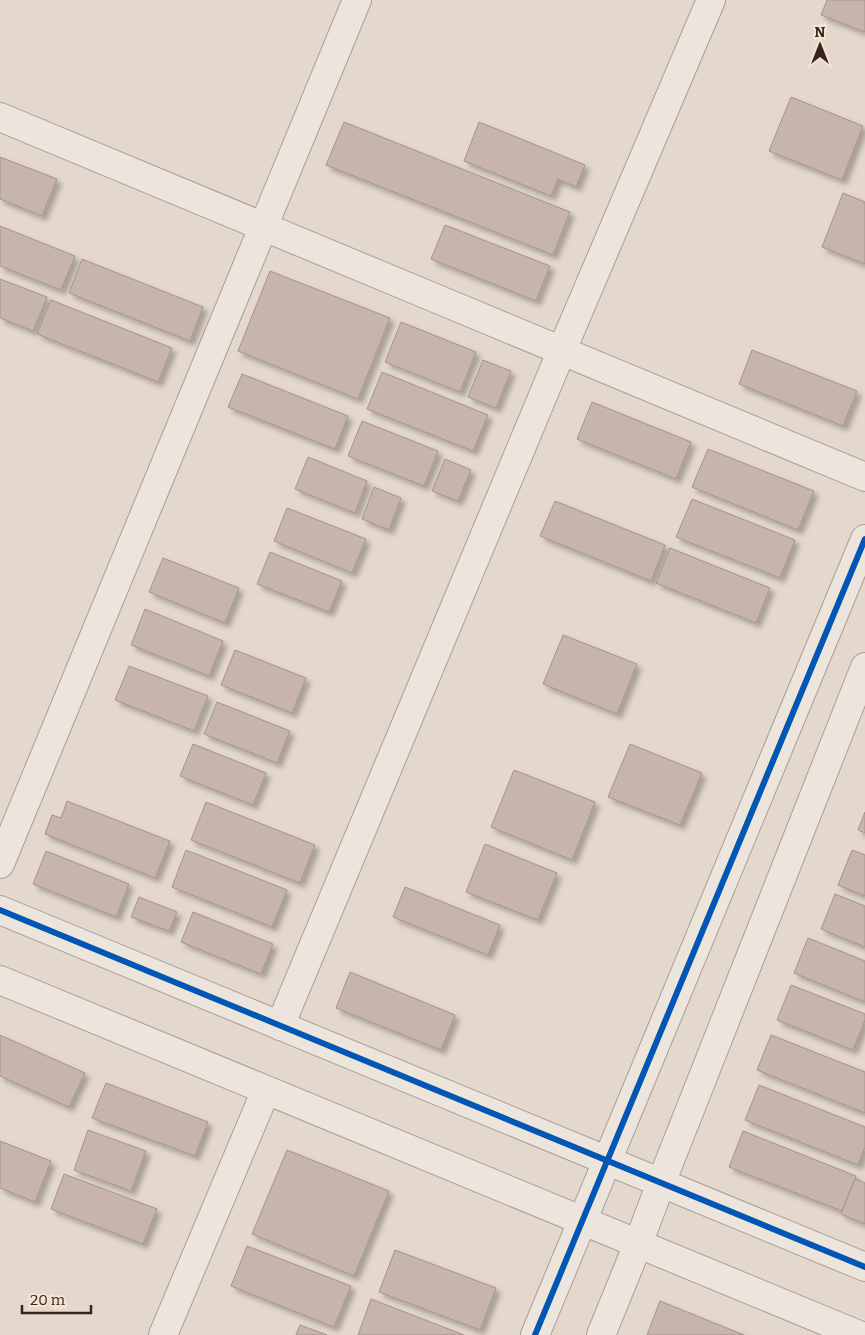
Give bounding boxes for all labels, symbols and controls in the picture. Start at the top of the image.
north arrow [795,20,845,70]
text: N [815,24,826,41]
scale bar [22,1282,91,1314]
text: 20 m [30,1291,66,1309]

